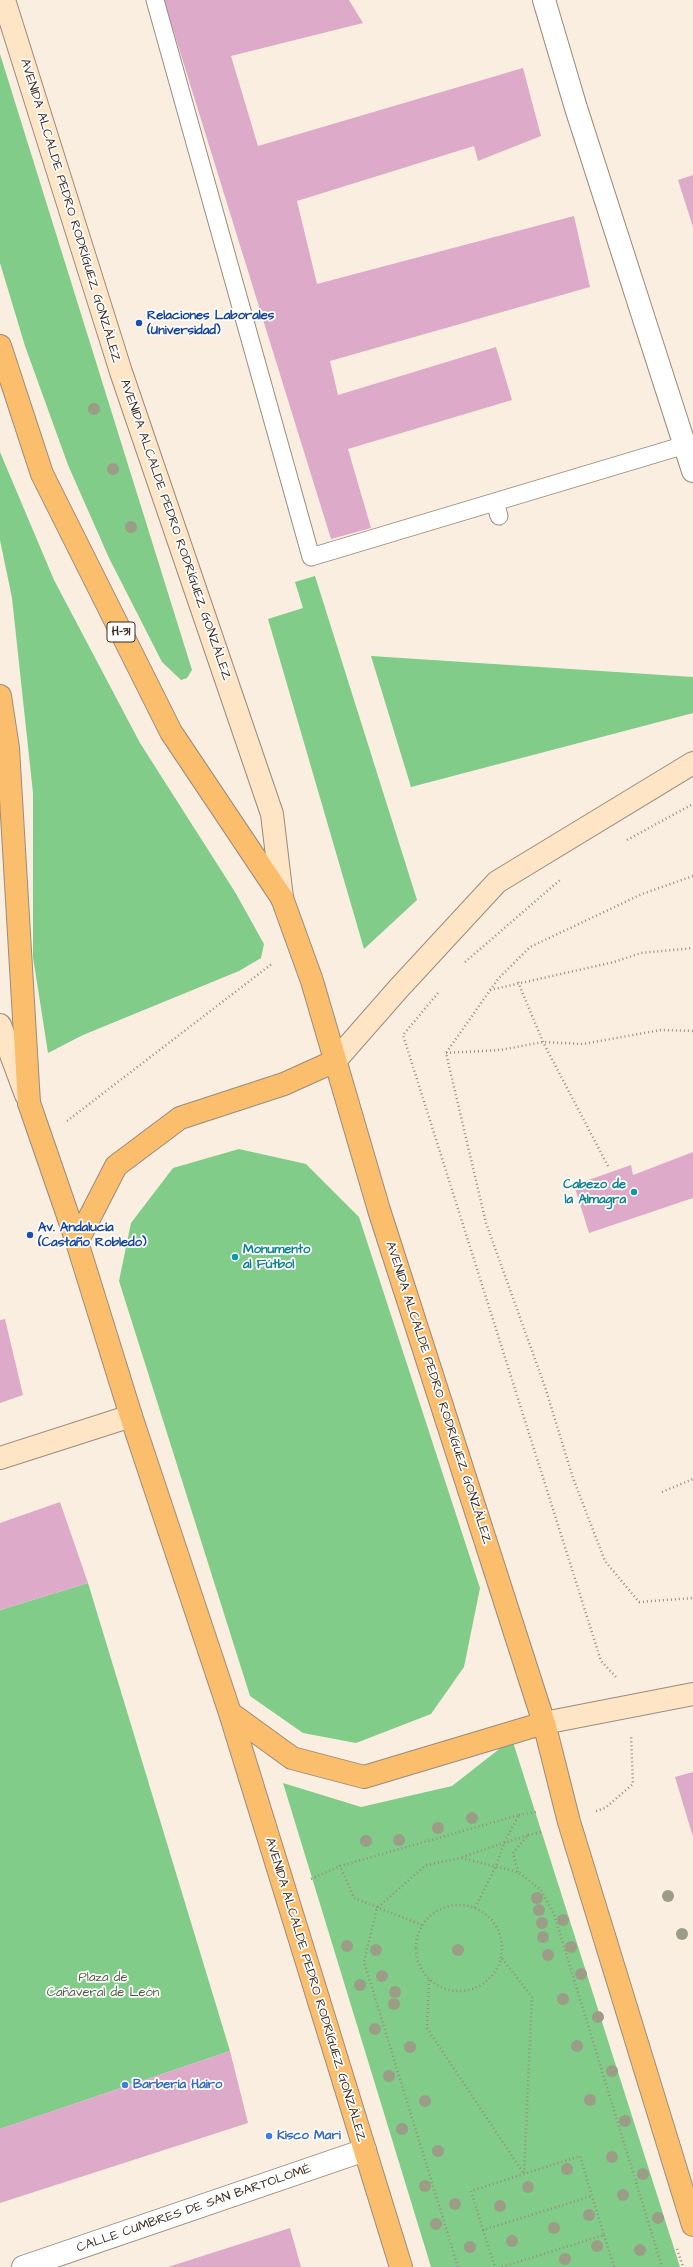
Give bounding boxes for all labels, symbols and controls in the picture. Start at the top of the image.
street label: AVENIDA ALCALDE PEDRO RODRÍGUEZ GONZÁLEZ [16,57,124,365]
place label: Relaciones Laborales (Universidad) [147,308,274,339]
marker: Relaciones Laborales (Universidad) [134,318,144,328]
street label: AVENIDA ALCALDE PEDRO RODRÍGUEZ GONZÁLEZ [116,377,234,683]
road number: H-31 [107,622,135,642]
place label: Cabezo de la Almagra [563,1177,626,1208]
marker: Cabezo de la Almagra [629,1187,639,1197]
place label: Av. Andalucía (Castaño Robledo) [38,1220,147,1251]
marker: Av. Andalucía (Castaño Robledo) [25,1230,35,1240]
street label: AVENIDA ALCALDE PEDRO RODRÍGUEZ GONZÁLEZ [382,1240,494,1546]
place label: Monumento al Fútbol [243,1242,310,1273]
marker: Monumento al Fútbol [230,1252,240,1262]
street label: AVENIDA ALCALDE PEDRO RODRÍGUEZ GONZÁLEZ [261,1836,369,2144]
park label: Plaza de Cañaveral de León [47,1970,159,2001]
place label: Barbería Hairo [133,2077,222,2093]
marker: Barbería Hairo [120,2080,130,2090]
place label: Kisco Mari [277,2128,341,2144]
marker: Kisco Mari [264,2131,274,2141]
street label: CALLE CUMBRES DE SAN BARTOLOMÉ [75,2161,313,2257]

